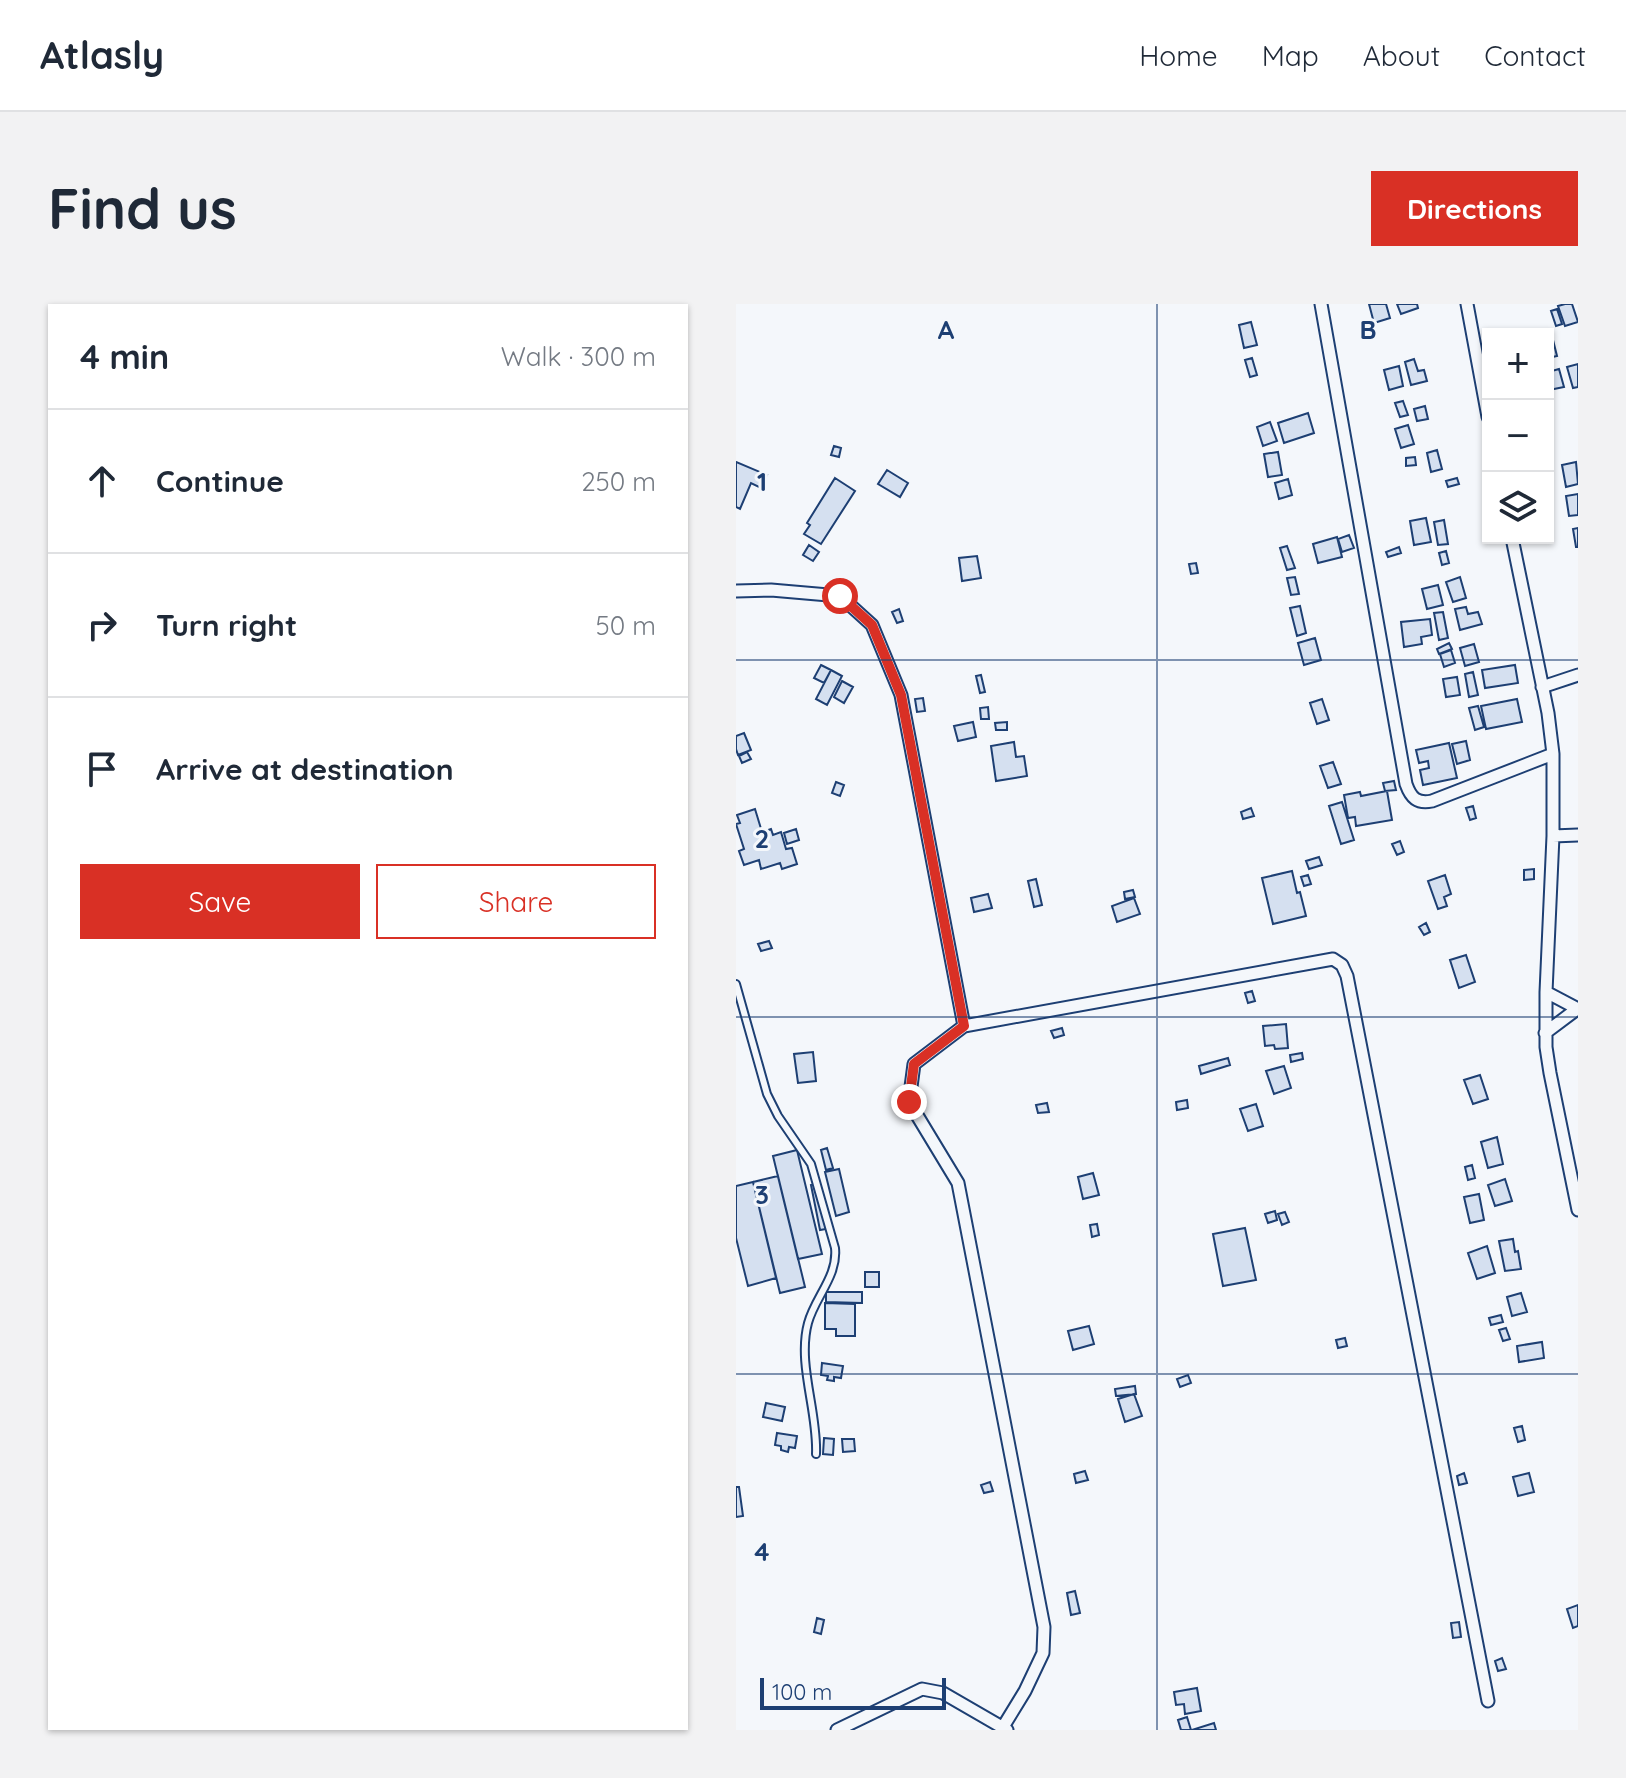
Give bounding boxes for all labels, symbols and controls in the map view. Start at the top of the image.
text: Atlasly [40,31,164,79]
text: Home [1139,38,1218,73]
text: Map [1262,38,1319,73]
text: About [1363,38,1440,73]
text: Contact [1484,38,1586,73]
button: Directions [1371,171,1578,246]
text: Find us [48,173,237,243]
text: A [938,313,955,346]
text: B [1359,313,1377,346]
map controls [1482,328,1554,544]
button: + [1482,328,1554,400]
text: 4 min [80,335,169,378]
text: Walk · 300 m [501,340,656,373]
button: − [1482,400,1554,472]
icon: ahead [80,459,124,503]
text: Continue [156,462,284,500]
text: 250 m [581,465,656,498]
text: 1 [757,465,767,498]
button: layers [1482,472,1554,544]
route start [822,578,858,614]
icon: right [80,603,124,647]
text: Turn right [156,606,297,644]
text: 50 m [596,609,656,642]
icon: arrive [80,747,124,791]
text: Arrive at destination [156,750,454,788]
text: 2 [755,822,769,855]
button: Save [80,864,360,939]
button: Share [376,864,656,939]
route end [891,1084,927,1120]
text: 3 [755,1178,769,1211]
text: 4 [754,1535,770,1568]
scale bar [760,1674,946,1710]
text: 100 m [772,1678,832,1706]

